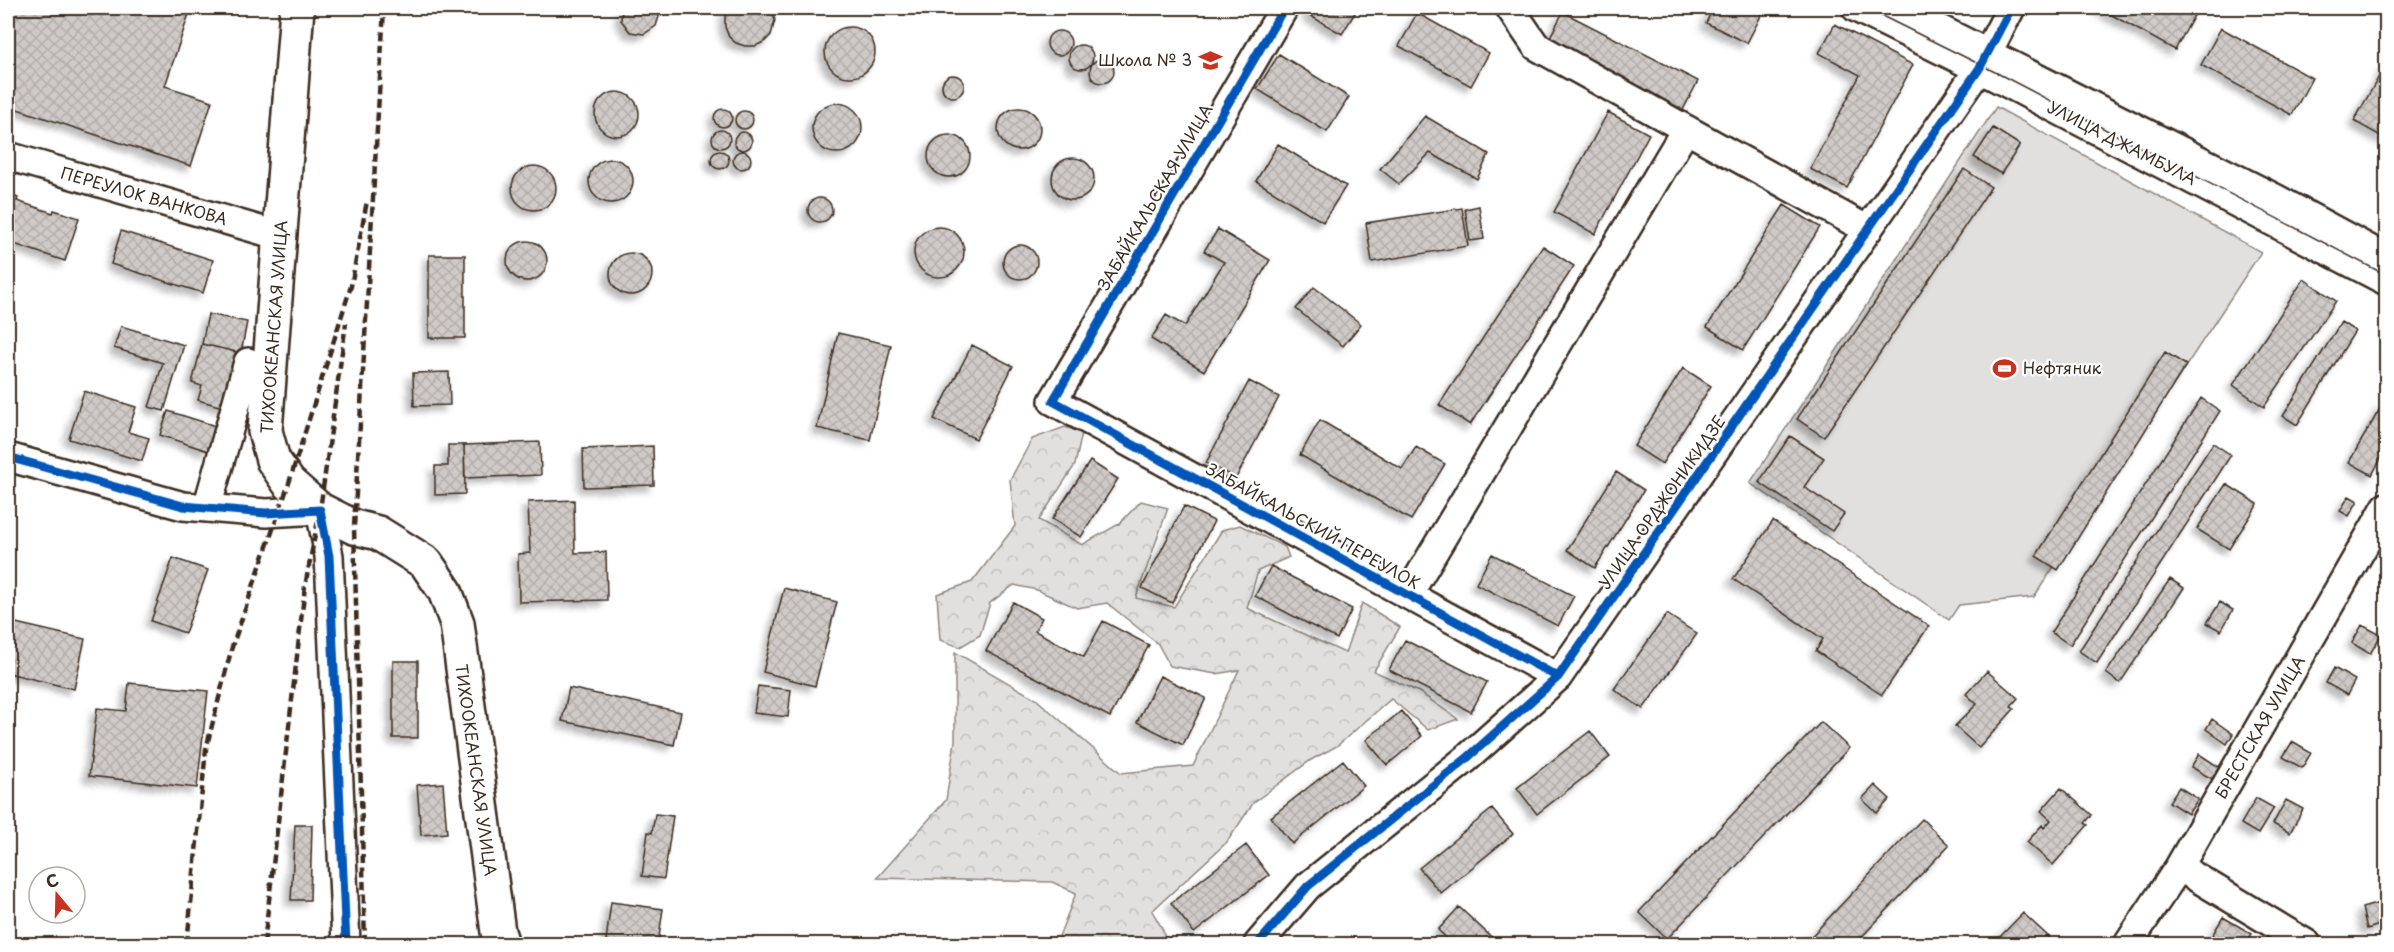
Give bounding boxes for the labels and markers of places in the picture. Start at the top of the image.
place label: Школа № 3 [1098,47,1192,71]
school or university icon: Школа № 3 [1197,47,1223,73]
sports icon: Нефтяник [1992,355,2018,381]
place label: Нефтяник [2023,355,2102,379]

